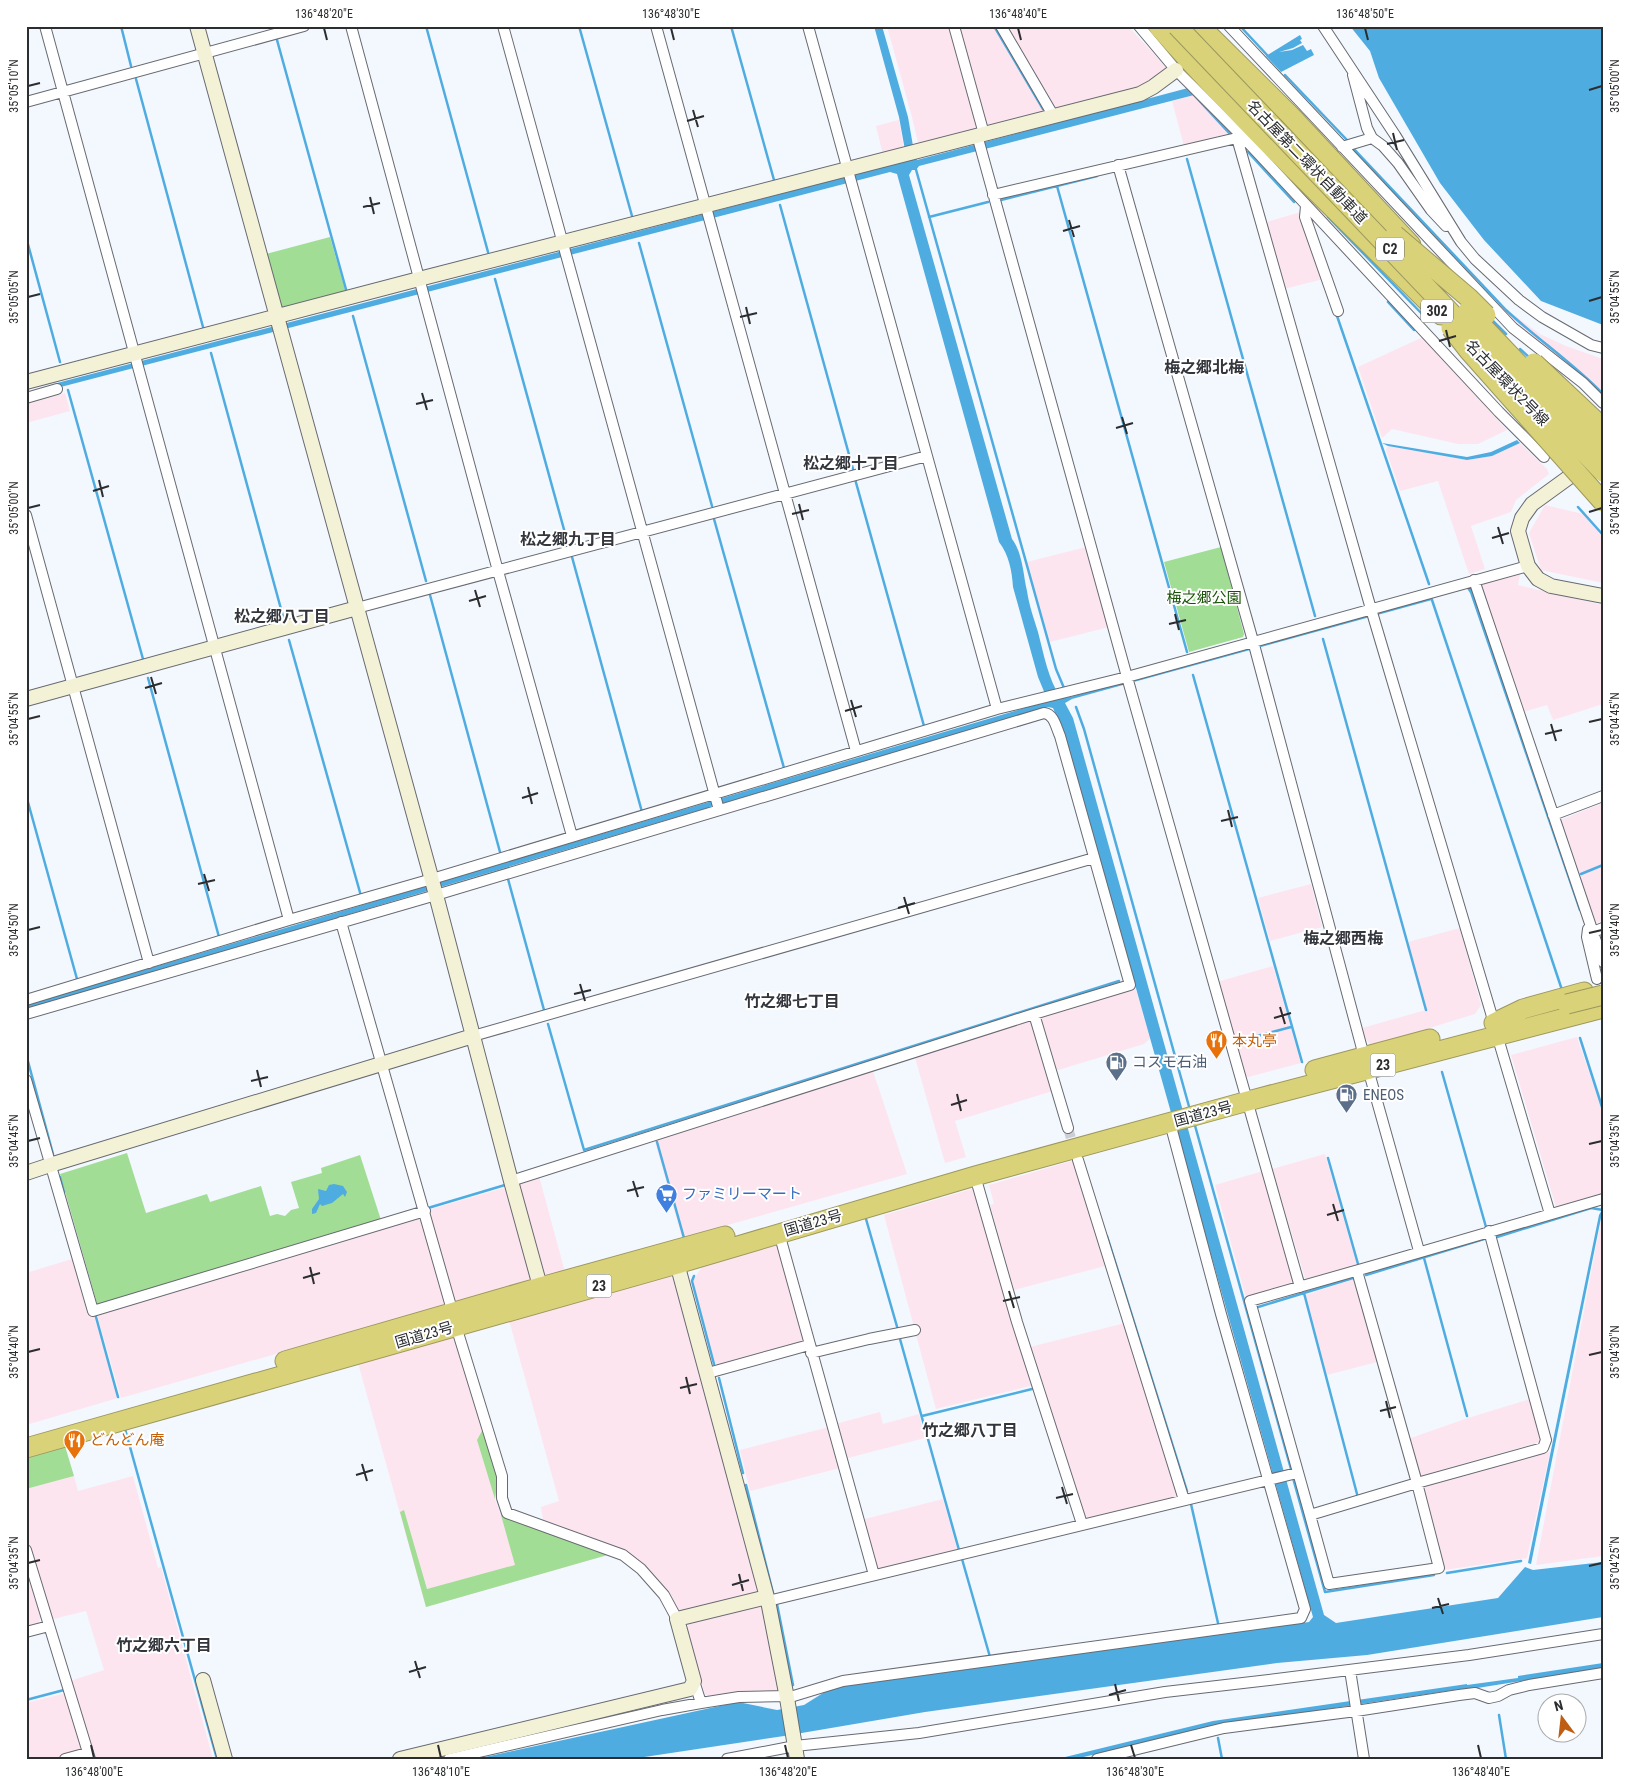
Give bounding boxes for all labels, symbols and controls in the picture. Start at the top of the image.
text: 136°48'20"E [295,7,353,21]
text: 136°48'30"E [642,7,700,21]
text: 136°48'40"E [989,7,1047,21]
text: 136°48'50"E [1336,7,1394,21]
text: 35°05'10"N [7,59,21,113]
text: 35°05'00"N [1608,59,1622,113]
street label: 名古屋第二環状自動車道 [1243,96,1371,228]
road number: C2 [1376,238,1404,260]
text: 35°05'05"N [7,270,21,324]
text: 35°04'55"N [1608,270,1622,324]
road number: 302 [1421,300,1453,322]
street label: 名古屋環状2号線 [1461,336,1553,430]
district label: 梅之郷北梅 [1164,358,1244,377]
district label: 松之郷十丁目 [803,454,899,473]
text: 35°05'00"N [7,481,21,535]
text: 35°04'50"N [1608,481,1622,535]
district label: 松之郷九丁目 [520,530,616,549]
park label: 梅之郷公園 [1166,589,1242,607]
district label: 松之郷八丁目 [234,607,330,626]
text: 35°04'55"N [7,692,21,746]
text: 35°04'45"N [1608,692,1622,746]
text: 35°04'50"N [7,903,21,957]
text: 35°04'40"N [1608,903,1622,957]
district label: 梅之郷西梅 [1303,929,1383,948]
district label: 竹之郷七丁目 [744,992,840,1011]
restaurant icon: 本丸亭 [1204,1029,1228,1060]
place label: 本丸亭 [1232,1032,1277,1050]
fuel station icon: コスモ石油 [1104,1050,1128,1081]
place label: コスモ石油 [1132,1053,1207,1071]
road number: 23 [1370,1054,1396,1076]
fuel station icon: ENEOS [1335,1083,1359,1114]
place label: ENEOS [1363,1086,1404,1104]
street label: 国道23号 [1172,1098,1234,1130]
text: 35°04'45"N [7,1114,21,1168]
text: 35°04'35"N [1608,1114,1622,1168]
supermarket icon: ファミリーマート [654,1182,678,1213]
place label: ファミリーマート [682,1185,802,1203]
street label: 国道23号 [782,1206,844,1240]
road number: 23 [586,1274,612,1298]
street label: 国道23号 [393,1318,455,1352]
text: 35°04'40"N [7,1325,21,1379]
text: 35°04'30"N [1608,1325,1622,1379]
district label: 竹之郷八丁目 [922,1421,1018,1440]
restaurant icon: どんどん庵 [62,1428,86,1459]
place label: どんどん庵 [90,1431,165,1449]
text: 35°04'35"N [7,1536,21,1590]
text: 35°04'25"N [1608,1536,1622,1590]
district label: 竹之郷六丁目 [116,1636,212,1655]
north arrow [1536,1692,1586,1742]
text: N [1552,1697,1565,1714]
text: 136°48'00"E [65,1765,123,1779]
text: 136°48'10"E [412,1765,470,1779]
text: 136°48'20"E [759,1765,817,1779]
text: 136°48'30"E [1106,1765,1164,1779]
text: 136°48'40"E [1452,1765,1510,1779]

